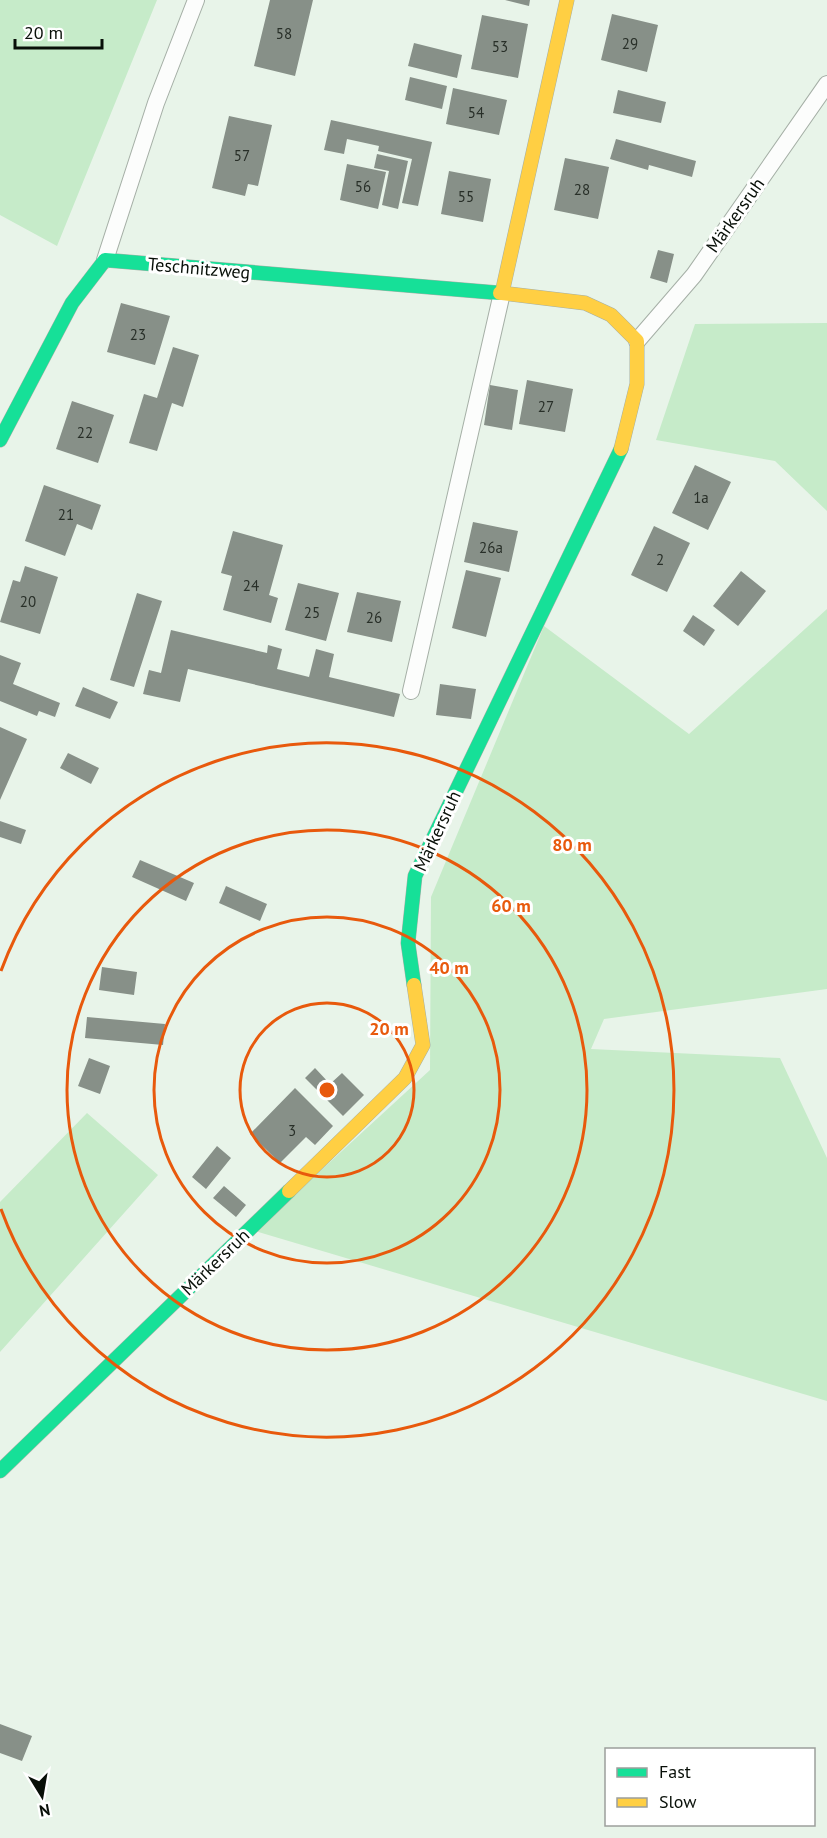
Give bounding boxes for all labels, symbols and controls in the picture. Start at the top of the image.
scale bar [15,12,102,50]
text: 20 m [24,21,63,44]
house number: 58 [276,24,292,43]
house number: 29 [622,34,638,53]
house number: 53 [492,37,508,56]
house number: 54 [468,103,484,122]
house number: 57 [234,146,250,165]
street label: Märkersruh [701,173,769,257]
house number: 56 [355,177,371,196]
house number: 28 [574,180,590,199]
house number: 55 [458,187,474,206]
street label: Teschnitzweg [147,252,251,284]
house number: 23 [130,325,146,344]
house number: 27 [538,397,554,416]
house number: 22 [77,423,93,442]
house number: 1a [693,488,709,507]
house number: 21 [58,505,74,524]
house number: 26a [479,538,503,557]
house number: 2 [656,550,664,569]
house number: 24 [243,576,259,595]
house number: 20 [20,592,36,611]
house number: 25 [304,603,320,622]
house number: 26 [366,608,382,627]
street label: Märkersruh [408,787,466,875]
text: 80 m [552,833,592,856]
text: 60 m [491,894,531,917]
text: 40 m [429,956,469,979]
text: 20 m [369,1017,409,1040]
centre of rings [317,1080,337,1100]
house number: 3 [288,1121,296,1140]
street label: Märkersruh [176,1224,254,1300]
legend [605,1748,815,1826]
text: Fast [659,1760,691,1783]
north arrow [12,1766,72,1826]
text: Slow [659,1790,697,1813]
text: N [38,1800,52,1822]

